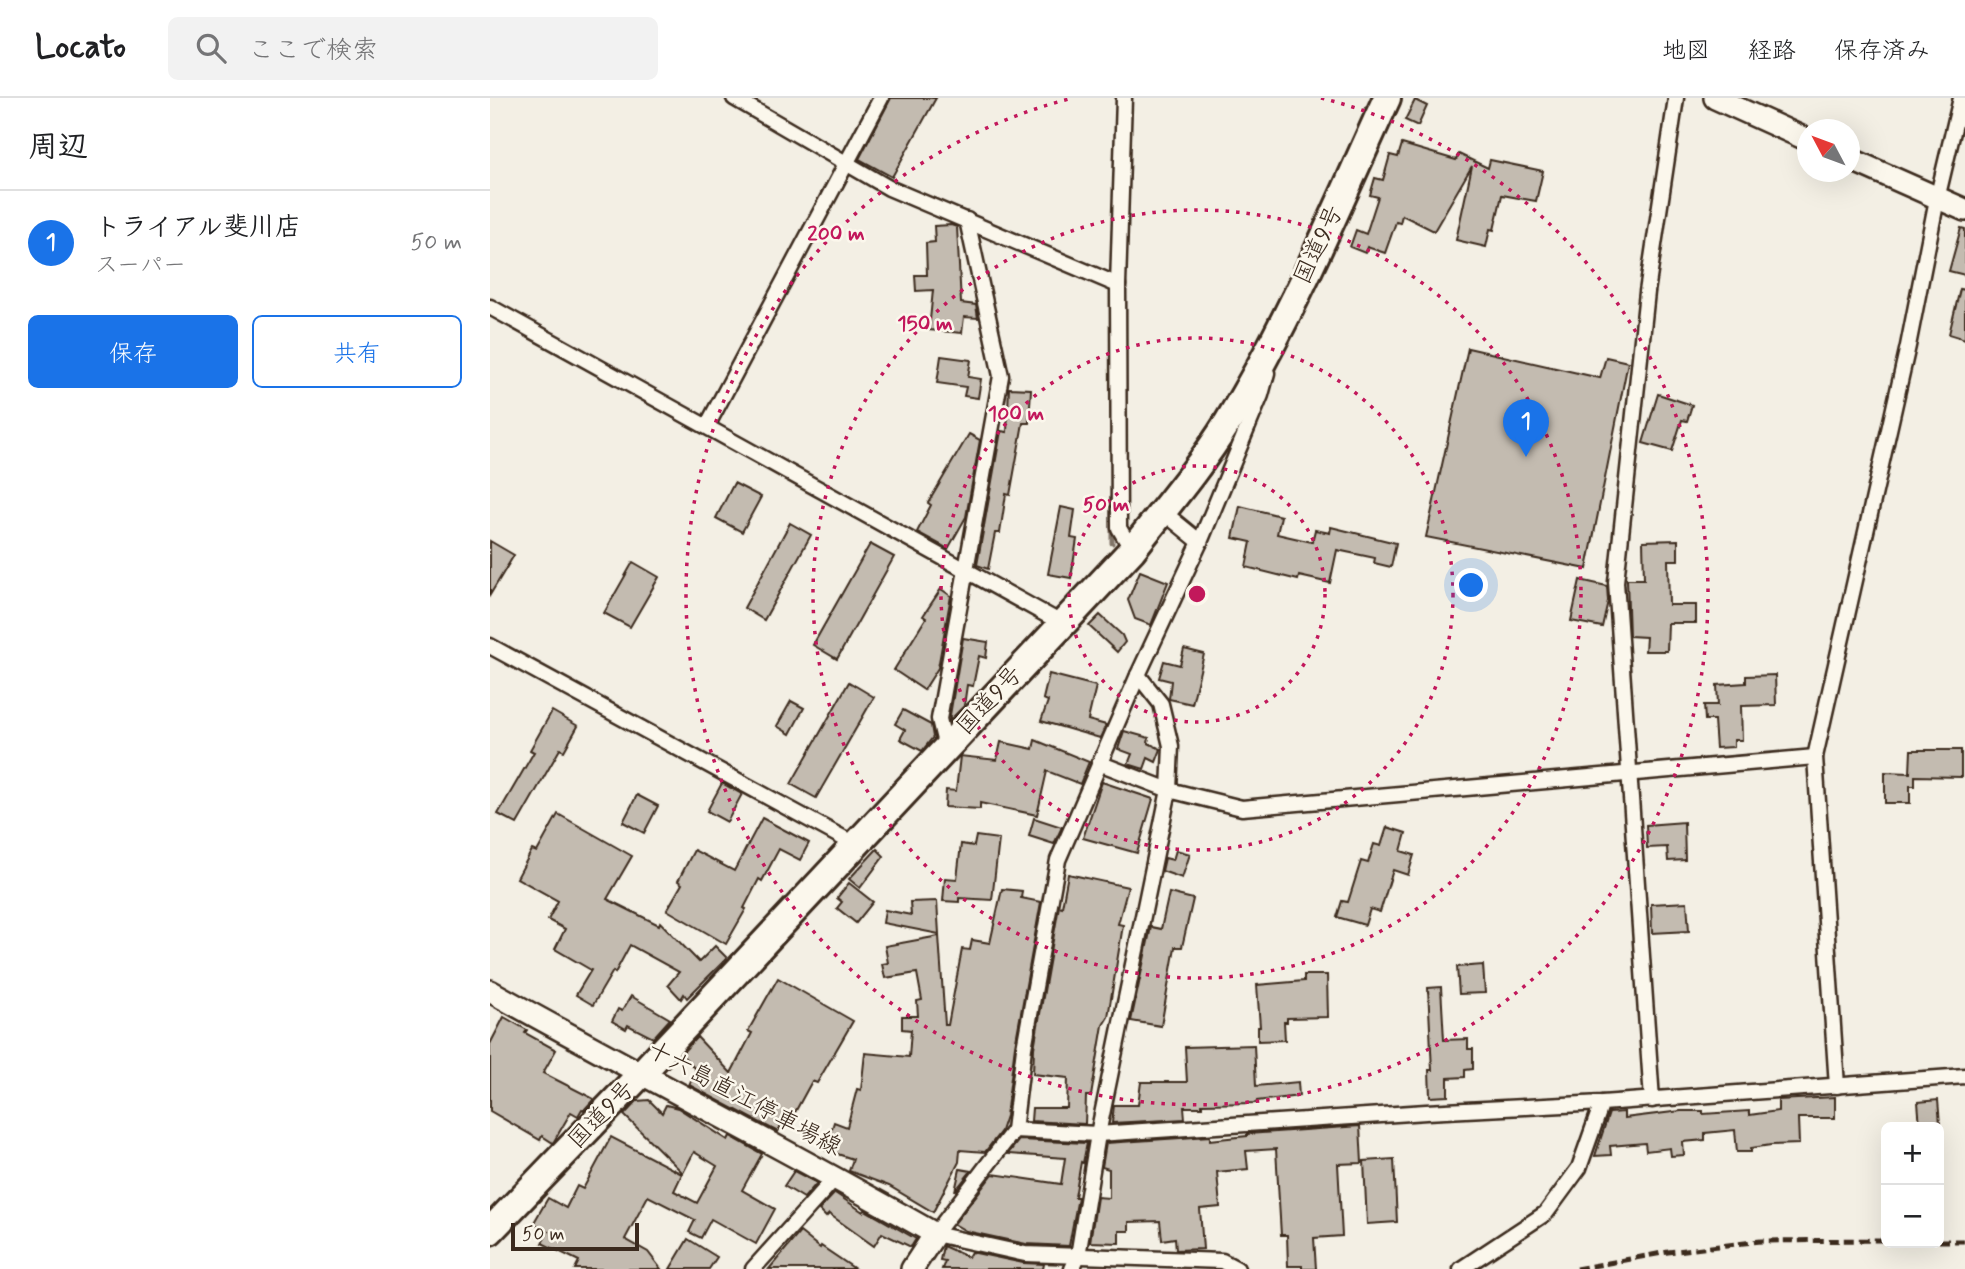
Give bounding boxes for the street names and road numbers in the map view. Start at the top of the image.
street label: 国道9号 [1287,200,1351,290]
street label: 国道9号 [950,660,1030,742]
street label: 十六島直江停車場線 [641,1035,847,1163]
street label: 国道9号 [562,1074,642,1156]

